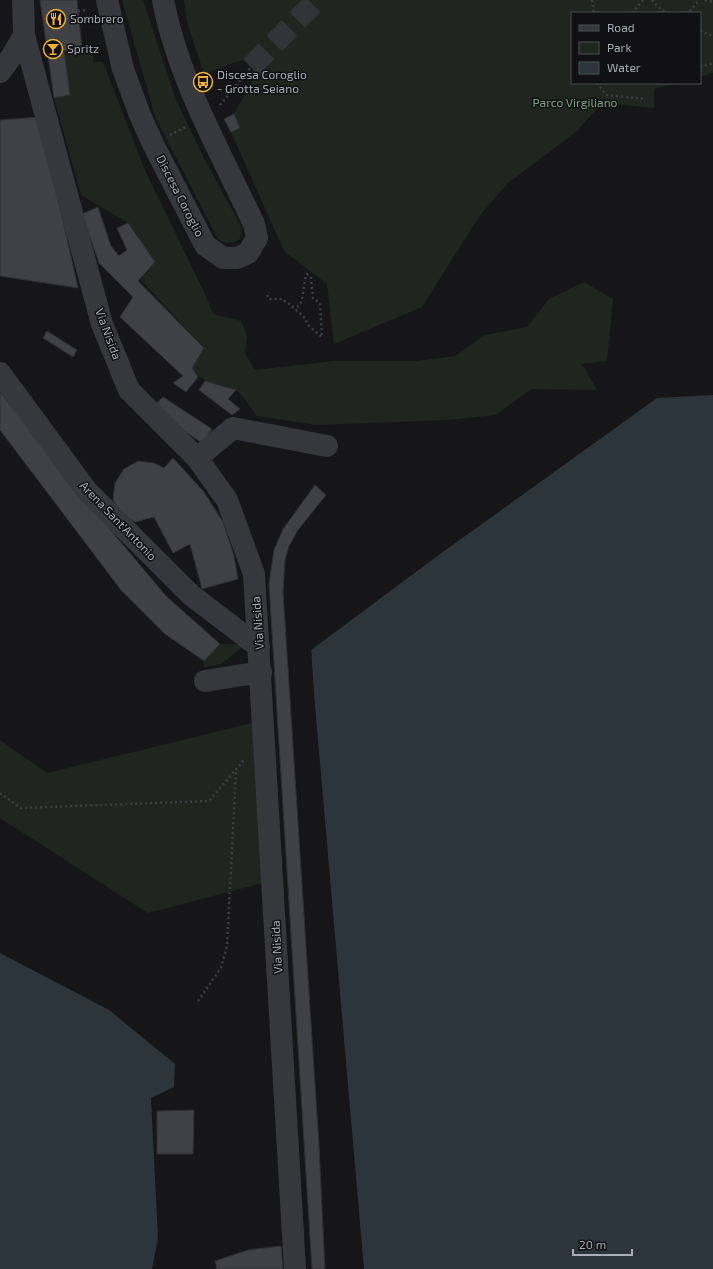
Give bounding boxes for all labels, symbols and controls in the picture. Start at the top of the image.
restaurant icon: Sombrero [45,8,67,30]
place label: Sombrero [70,11,124,25]
legend [571,12,701,84]
text: Road [607,20,635,34]
bar icon: Spritz [42,38,64,60]
text: Park [607,40,632,54]
place label: Spritz [67,41,99,55]
text: Water [607,60,641,74]
place label: Discesa Coroglio - Grotta Seiano [217,67,307,95]
bus stop icon: Discesa Coroglio - Grotta Seiano [192,71,214,93]
park label: Parco Virgiliano [533,95,618,109]
street label: Discesa Coroglio [154,152,208,239]
street label: Via Nisida [93,306,125,361]
street label: Arena Sant'Antonio [77,478,160,563]
street label: Via Nisida [248,596,266,650]
street label: Via Nisida [268,920,284,974]
scale bar [573,1231,632,1257]
text: 20 m [579,1237,606,1251]

